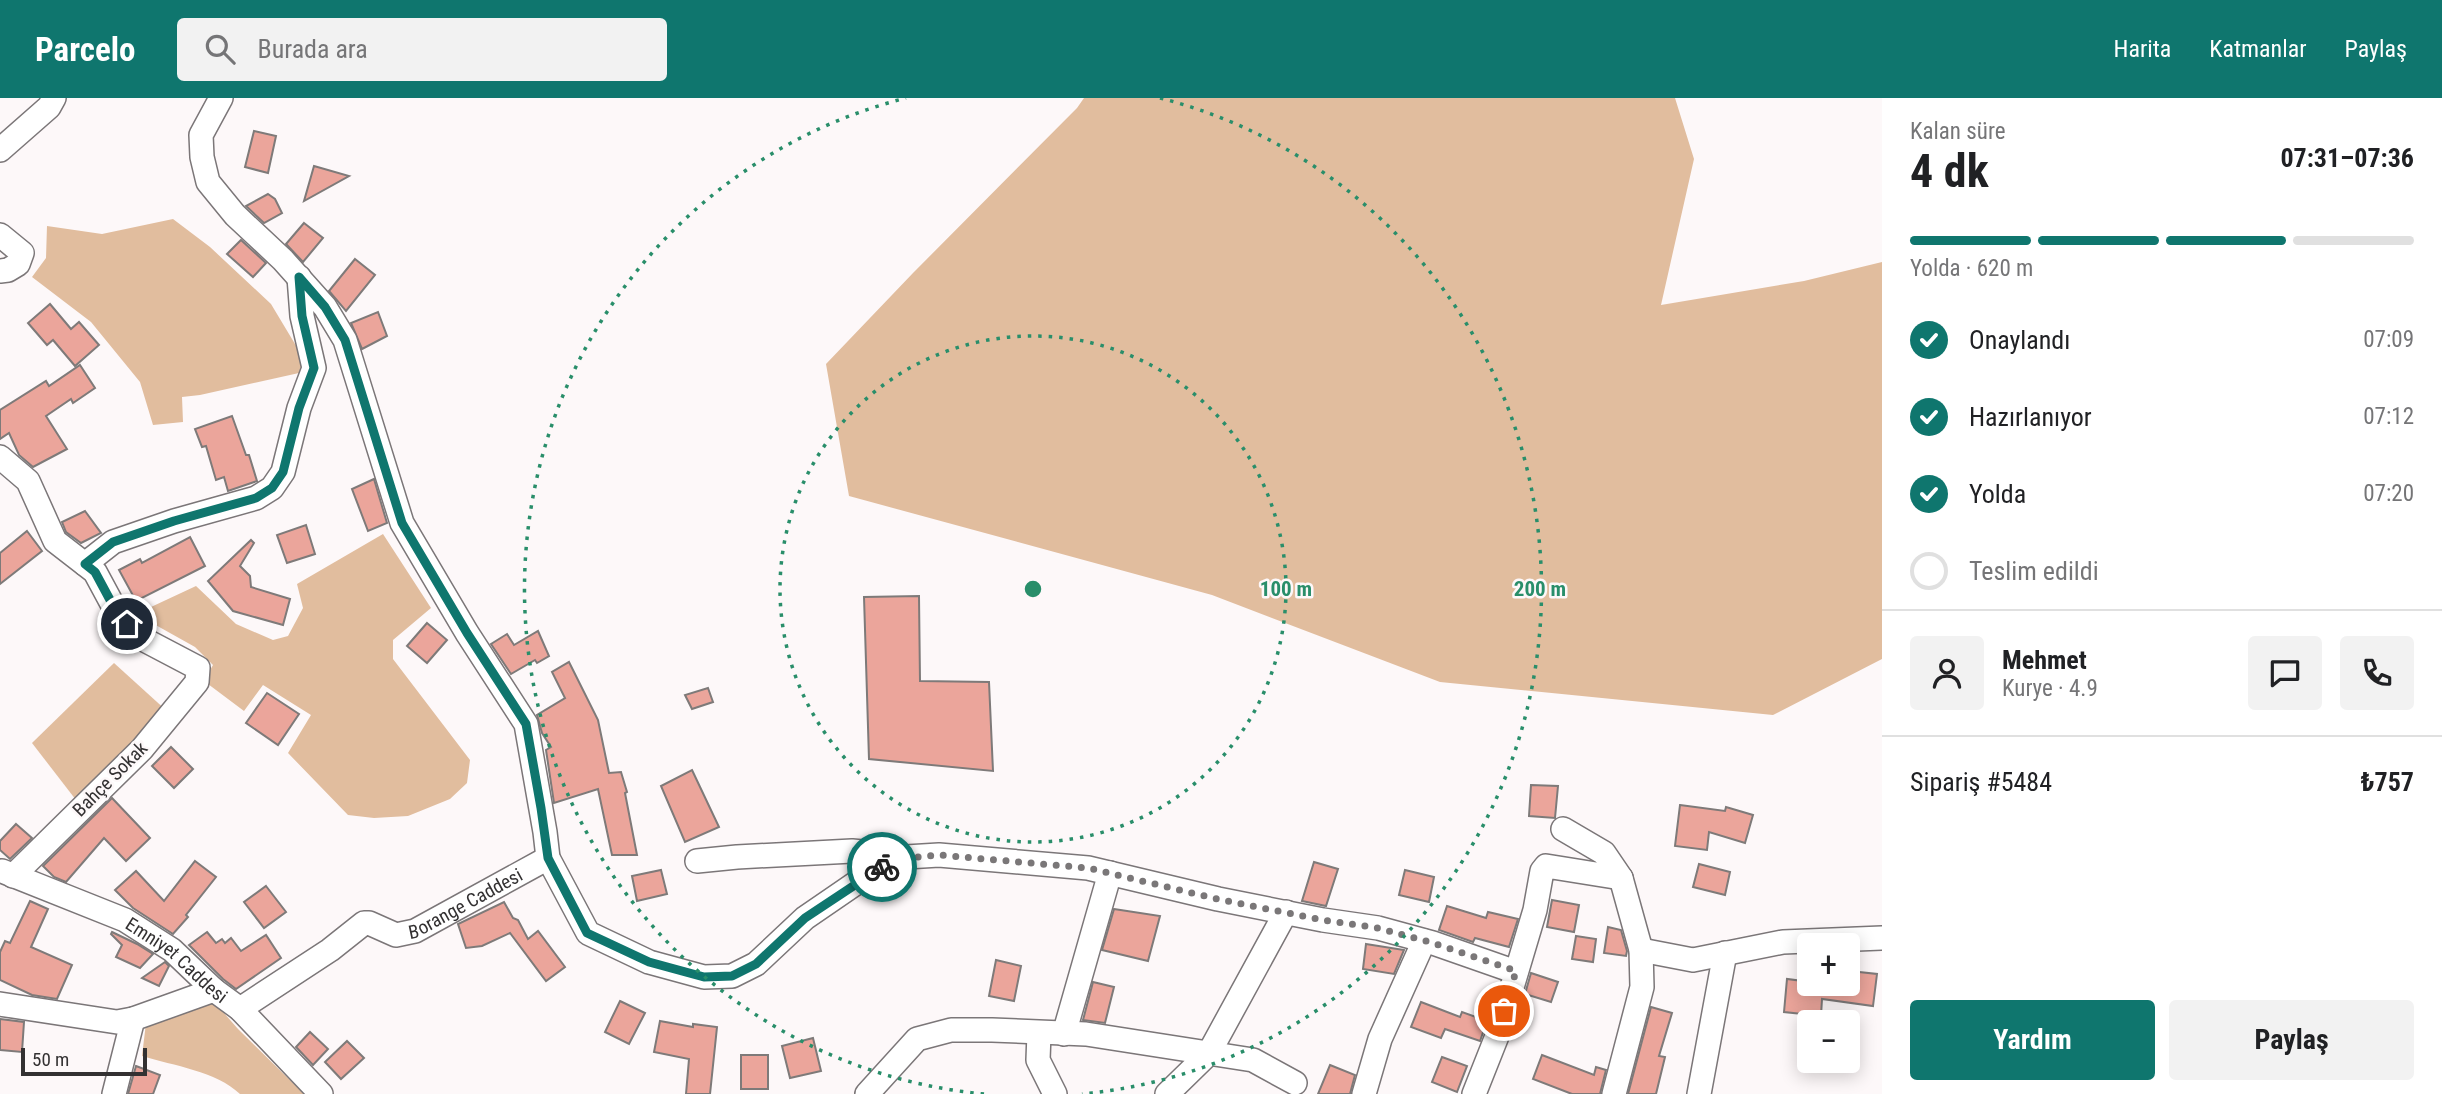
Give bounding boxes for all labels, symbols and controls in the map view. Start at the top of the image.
search box [177,18,667,81]
text: Parcelo [35,30,135,69]
icon: search [201,30,239,68]
text: Burada ara [257,34,368,64]
text: Harita [2114,35,2171,63]
text: Katmanlar [2209,35,2307,63]
text: Paylaş [2345,35,2407,63]
text: Kalan süre [1910,118,2005,145]
text: 07:31–07:36 [2280,143,2414,173]
text: 4 dk [1910,144,1989,198]
text: Yolda · 620 m [1910,255,2033,282]
icon: check [1910,321,1948,359]
text: Onaylandı [1969,325,2070,355]
text: 07:09 [2363,326,2414,353]
icon: check [1910,398,1948,436]
text: Hazırlanıyor [1969,402,2092,432]
text: 07:12 [2363,403,2414,430]
icon: check [1910,475,1948,513]
text: Yolda [1969,479,2026,509]
text: 07:20 [2363,480,2414,507]
text: Teslim edildi [1969,556,2099,586]
centre of rings [1021,577,1045,601]
text: 100 m [1260,577,1312,601]
text: 200 m [1514,577,1566,601]
pin [97,594,157,654]
icon: home [108,605,146,643]
button: person [1910,636,1984,710]
button: chat [2248,636,2322,710]
button: phone [2340,636,2414,710]
text: Mehmet [2002,645,2087,675]
text: Kurye · 4.9 [2002,675,2098,702]
street label: Bahçe Sokak [68,737,152,821]
text: Sipariş #5484 [1910,767,2052,797]
text: ₺757 [2361,767,2414,797]
courier [847,832,917,902]
icon: bike [863,848,901,886]
street label: Borange Caddesi [406,863,526,944]
street label: Emniyet Caddesi [122,912,232,1008]
map controls [1797,933,1860,1073]
button: + [1797,933,1860,996]
pin [1474,981,1534,1041]
icon: bag [1485,992,1523,1030]
button: Yardım [1910,1000,2155,1080]
button: Paylaş [2169,1000,2414,1080]
button: − [1797,1010,1860,1073]
scale bar [21,1045,147,1077]
text: 50 m [32,1048,69,1071]

